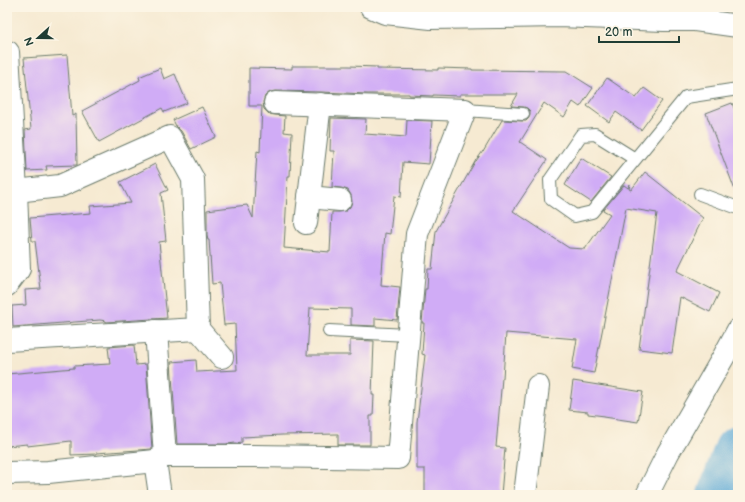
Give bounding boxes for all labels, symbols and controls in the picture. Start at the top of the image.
north arrow [18,18,58,58]
scale bar [599,18,679,44]
text: 20 m [605,25,632,40]
text: N [22,35,37,48]

